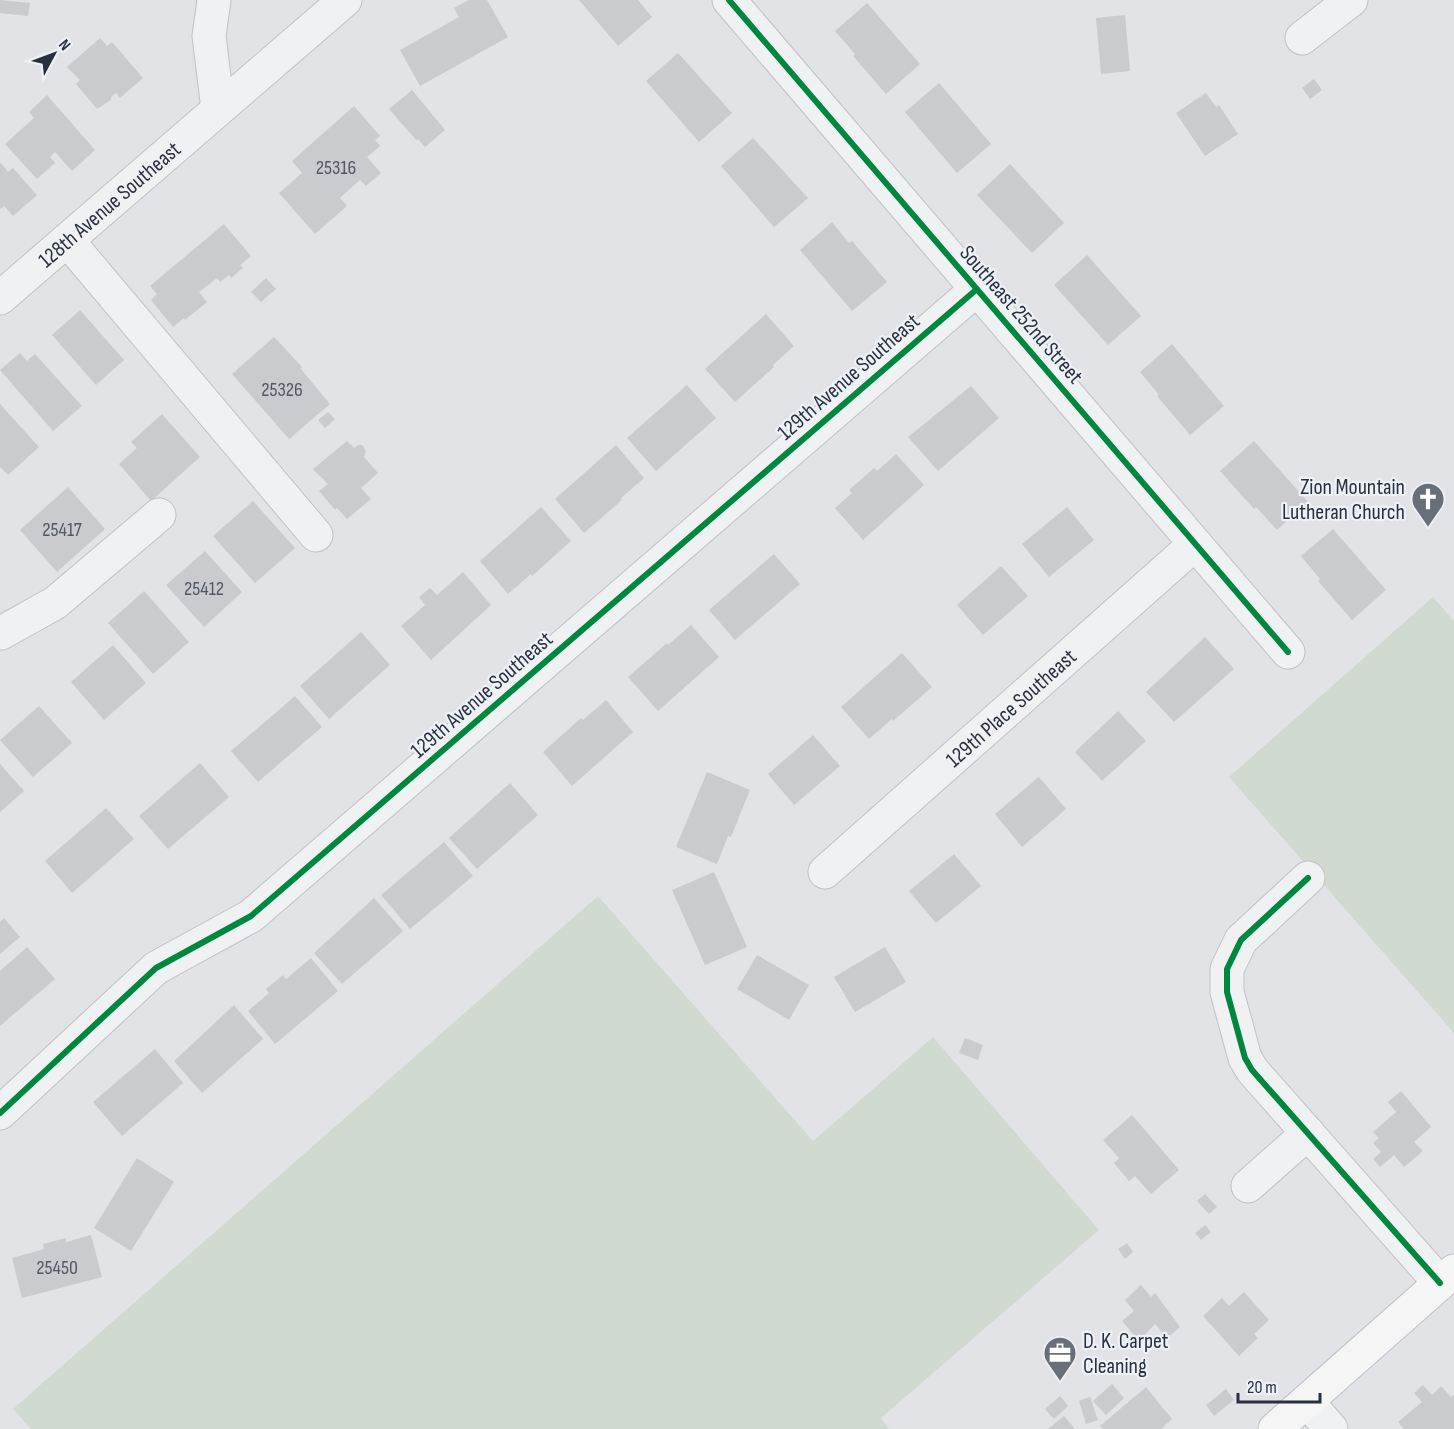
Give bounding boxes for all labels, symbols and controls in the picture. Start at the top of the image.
north arrow [24,24,84,84]
text: N [54,36,74,55]
street label: 128th Avenue Southeast [33,136,187,274]
house number: 25316 [316,156,356,180]
street label: Southeast 252nd Street [953,240,1089,390]
street label: 129th Avenue Southeast [772,308,926,446]
house number: 25326 [261,378,303,402]
place label: Zion Mountain Lutheran Church [1282,474,1405,526]
church icon: Zion Mountain Lutheran Church [1410,481,1446,528]
house number: 25417 [42,518,82,542]
house number: 25412 [184,577,224,601]
street label: 129th Avenue Southeast [405,626,559,764]
street label: 129th Place Southeast [941,643,1083,774]
house number: 25450 [36,1256,78,1280]
place label: D. K. Carpet Cleaning [1083,1328,1169,1380]
office icon: D. K. Carpet Cleaning [1042,1335,1078,1382]
scale bar [1238,1366,1320,1404]
text: 20 m [1247,1377,1277,1398]

